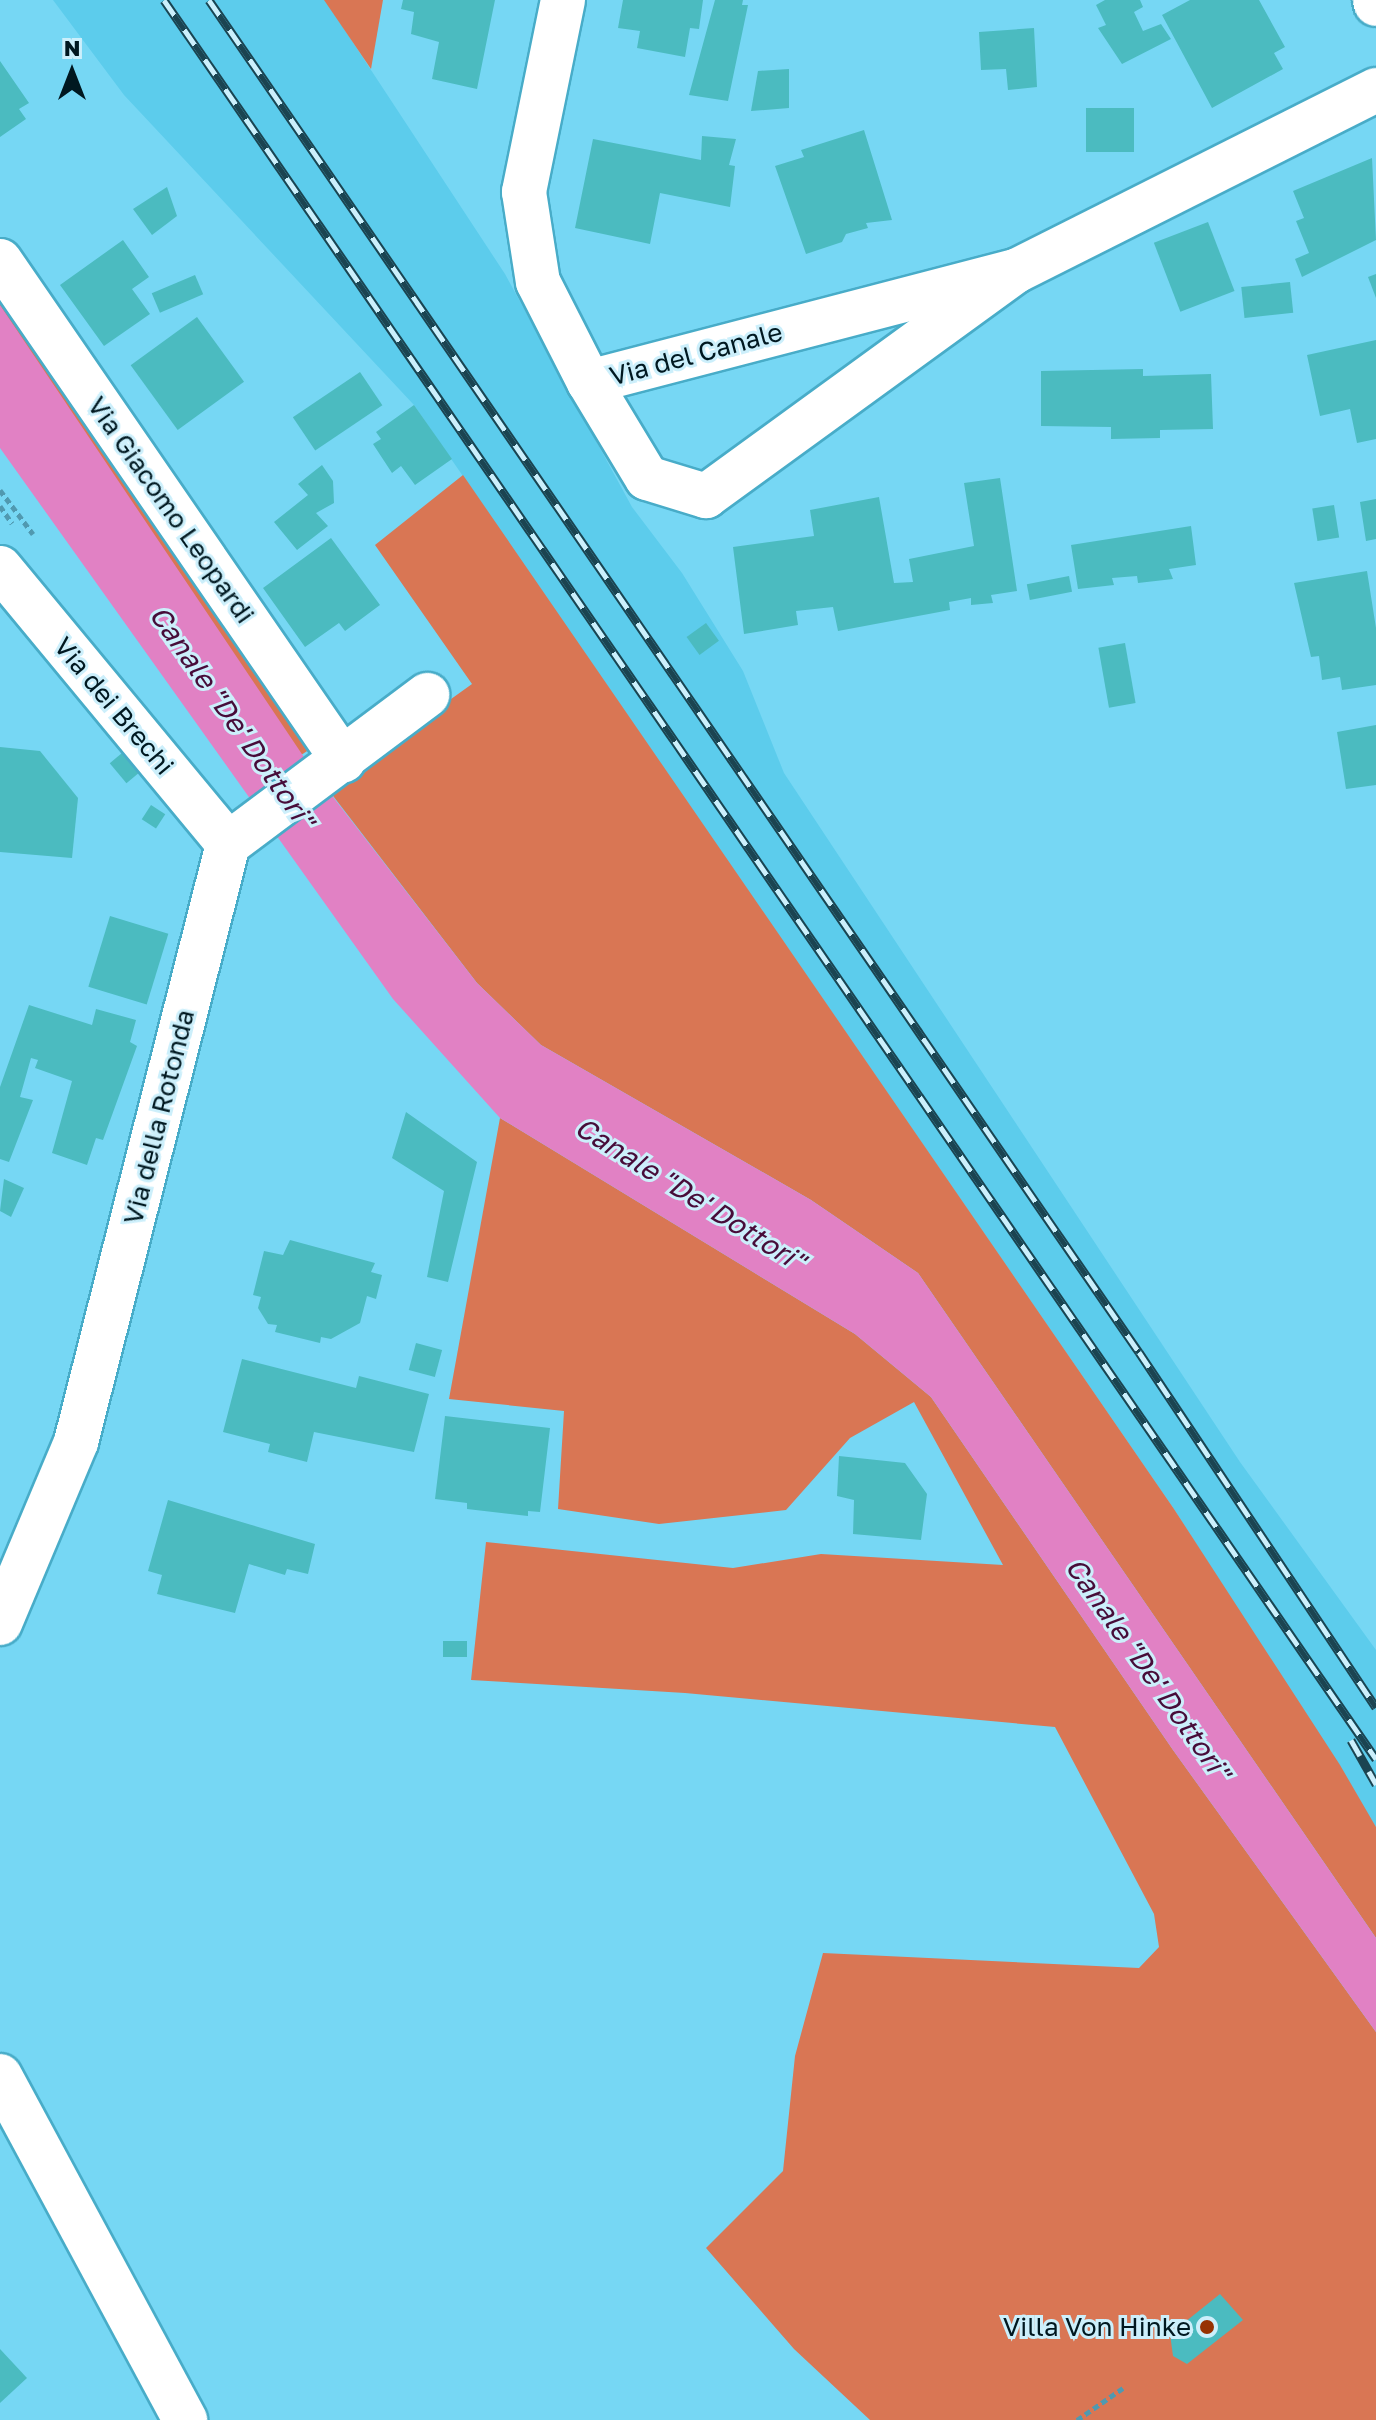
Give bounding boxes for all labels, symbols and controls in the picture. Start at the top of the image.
north arrow [32,32,112,112]
text: N [64,34,80,61]
street label: Via del Canale [606,316,786,392]
street label: Via Giacomo Leopardi [81,391,261,629]
water label: Canale "De' Dottori" [142,599,322,835]
street label: Via dei Brechi [48,631,180,781]
street label: Via della Rotonda [117,1006,201,1228]
water label: Canale "De' Dottori" [569,1110,811,1278]
water label: Canale "De' Dottori" [1058,1551,1238,1787]
place label: Villa Von Hinke [1003,2311,1191,2343]
marker: Villa Von Hinke [1198,2318,1216,2336]

